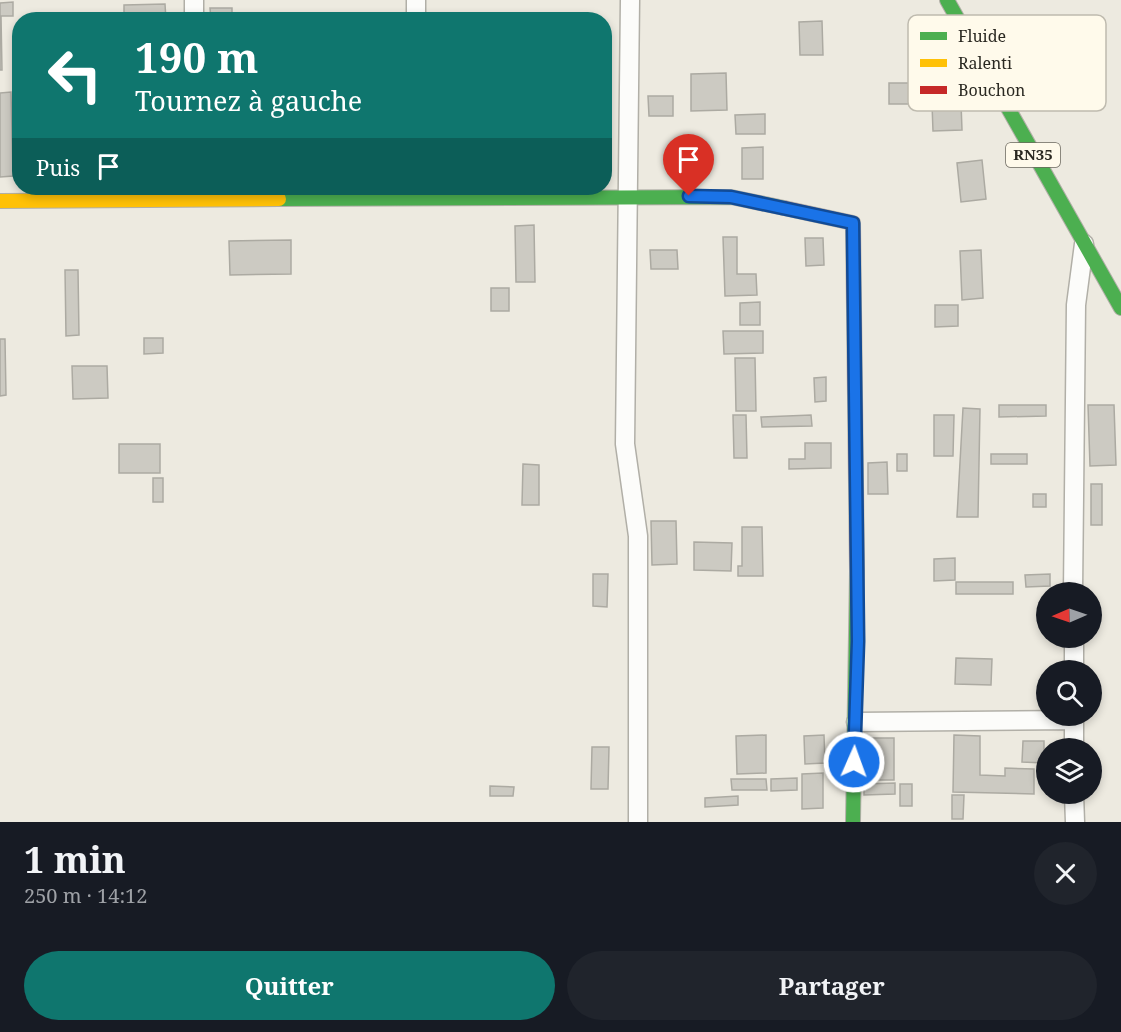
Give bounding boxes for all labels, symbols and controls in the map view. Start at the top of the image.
legend [908,15,1106,111]
text: Fluide [958,25,1006,47]
text: 190 m [135,28,259,85]
icon: left [36,36,114,114]
text: Ralenti [958,52,1012,74]
text: Bouchon [958,79,1025,101]
text: Tournez à gauche [135,82,362,119]
pin [663,134,714,196]
icon: arrive [672,143,705,176]
road number: RN35 [1006,143,1060,167]
icon: arrive [92,150,125,183]
text: Puis [36,152,80,182]
north arrow [1036,582,1102,648]
map controls [1036,582,1102,804]
button: search [1036,660,1102,726]
position arrow [822,730,886,794]
button: layers [1036,738,1102,804]
text: 1 min [24,835,126,884]
button: close [1034,842,1097,905]
text: 250 m · 14:12 [24,882,147,909]
button: Quitter [24,951,555,1020]
button: Partager [567,951,1097,1020]

